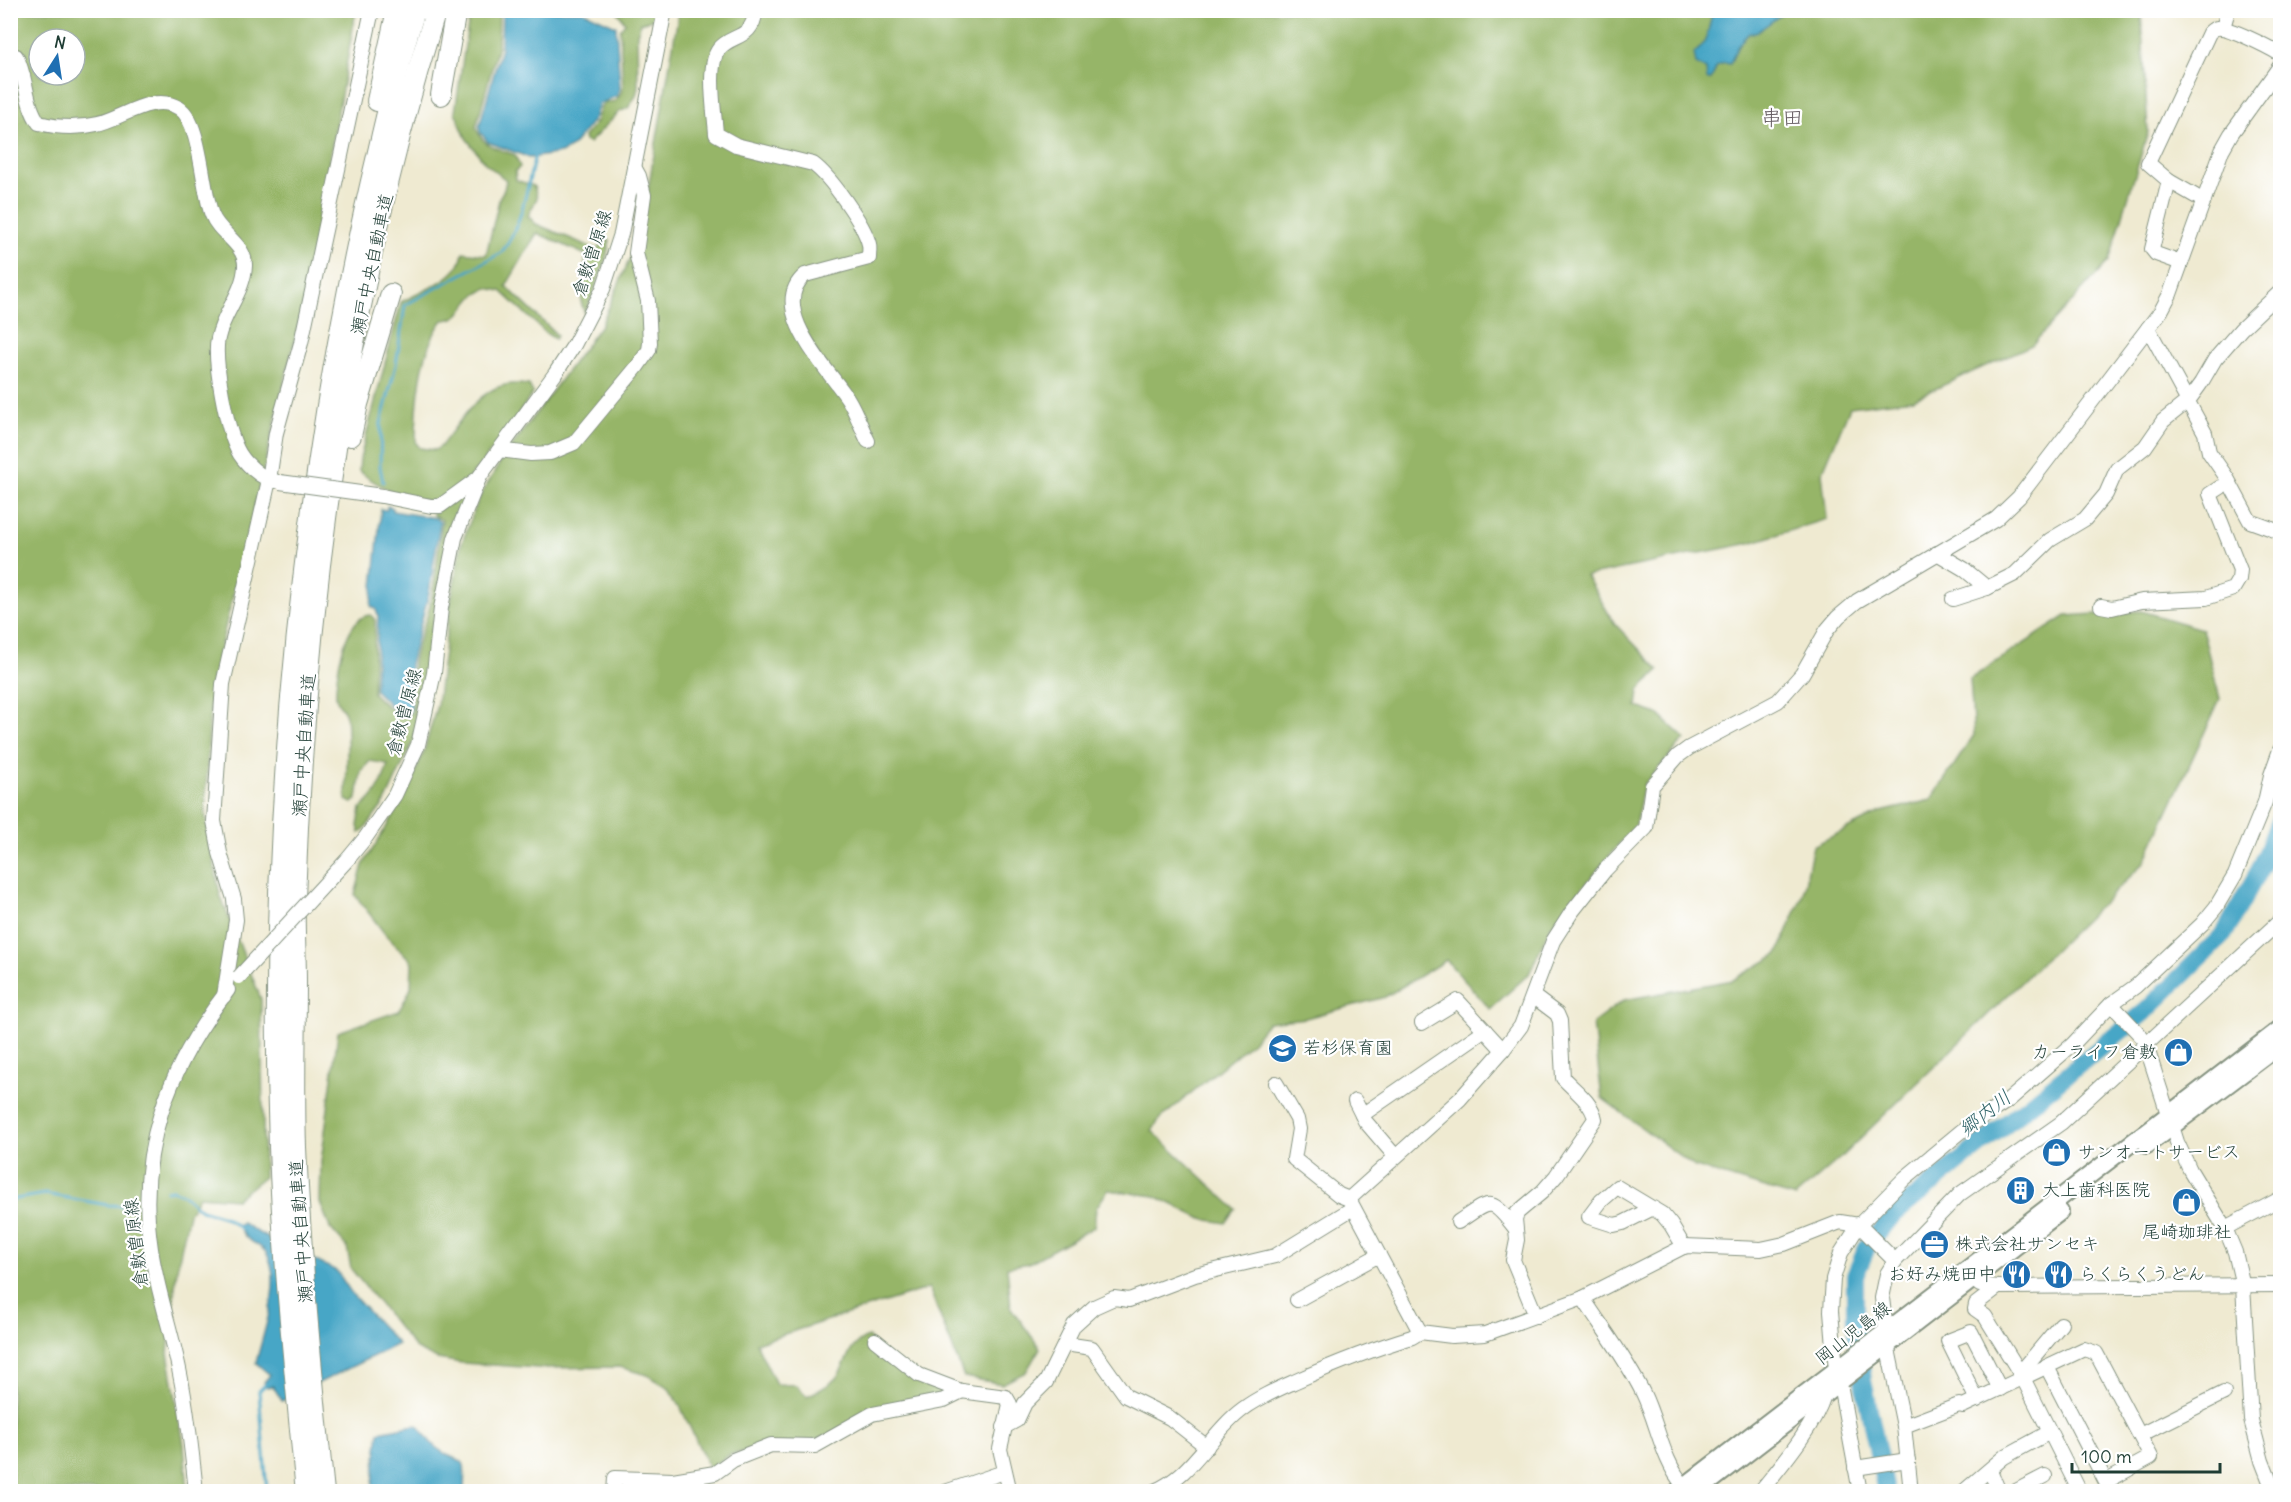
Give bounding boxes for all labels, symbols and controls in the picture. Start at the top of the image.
north arrow [27,27,87,87]
text: N [53,31,68,53]
district label: 串田 [1761,104,1803,131]
street label: 瀬戸中央自動車道 [345,191,398,337]
street label: 倉敷曽原線 [567,206,616,299]
street label: 倉敷曽原線 [381,665,426,758]
street label: 瀬戸中央自動車道 [287,672,320,818]
school or university icon: 若杉保育園 [1266,1032,1298,1064]
place label: 若杉保育園 [1303,1036,1393,1059]
shop icon: カーライフ倉敷 [2162,1036,2194,1068]
place label: カーライフ倉敷 [2032,1040,2157,1063]
water label: 郷内川 [1954,1084,2016,1141]
shop icon: サンオートサービス [2041,1136,2073,1168]
place label: サンオートサービス [2078,1140,2240,1163]
street label: 瀬戸中央自動車道 [284,1158,317,1304]
building icon: 大上歯科医院 [2005,1174,2037,1206]
place label: 大上歯科医院 [2042,1178,2150,1201]
shop icon: 尾崎珈琲社 [2171,1187,2203,1219]
street label: 倉敷曽原線 [119,1197,152,1289]
place label: 尾崎珈琲社 [2142,1220,2232,1243]
office icon: 株式会社サンセキ [1918,1228,1950,1260]
place label: 株式会社サンセキ [1955,1232,2099,1255]
restaurant icon: お好み焼田中 [2001,1258,2033,1290]
restaurant icon: らくらくうどん [2042,1258,2074,1290]
place label: お好み焼田中 [1888,1262,1996,1285]
place label: らくらくうどん [2079,1262,2205,1285]
street label: 岡山児島線 [1810,1296,1895,1369]
scale bar [2072,1436,2220,1474]
text: 100 m [2081,1445,2132,1468]

